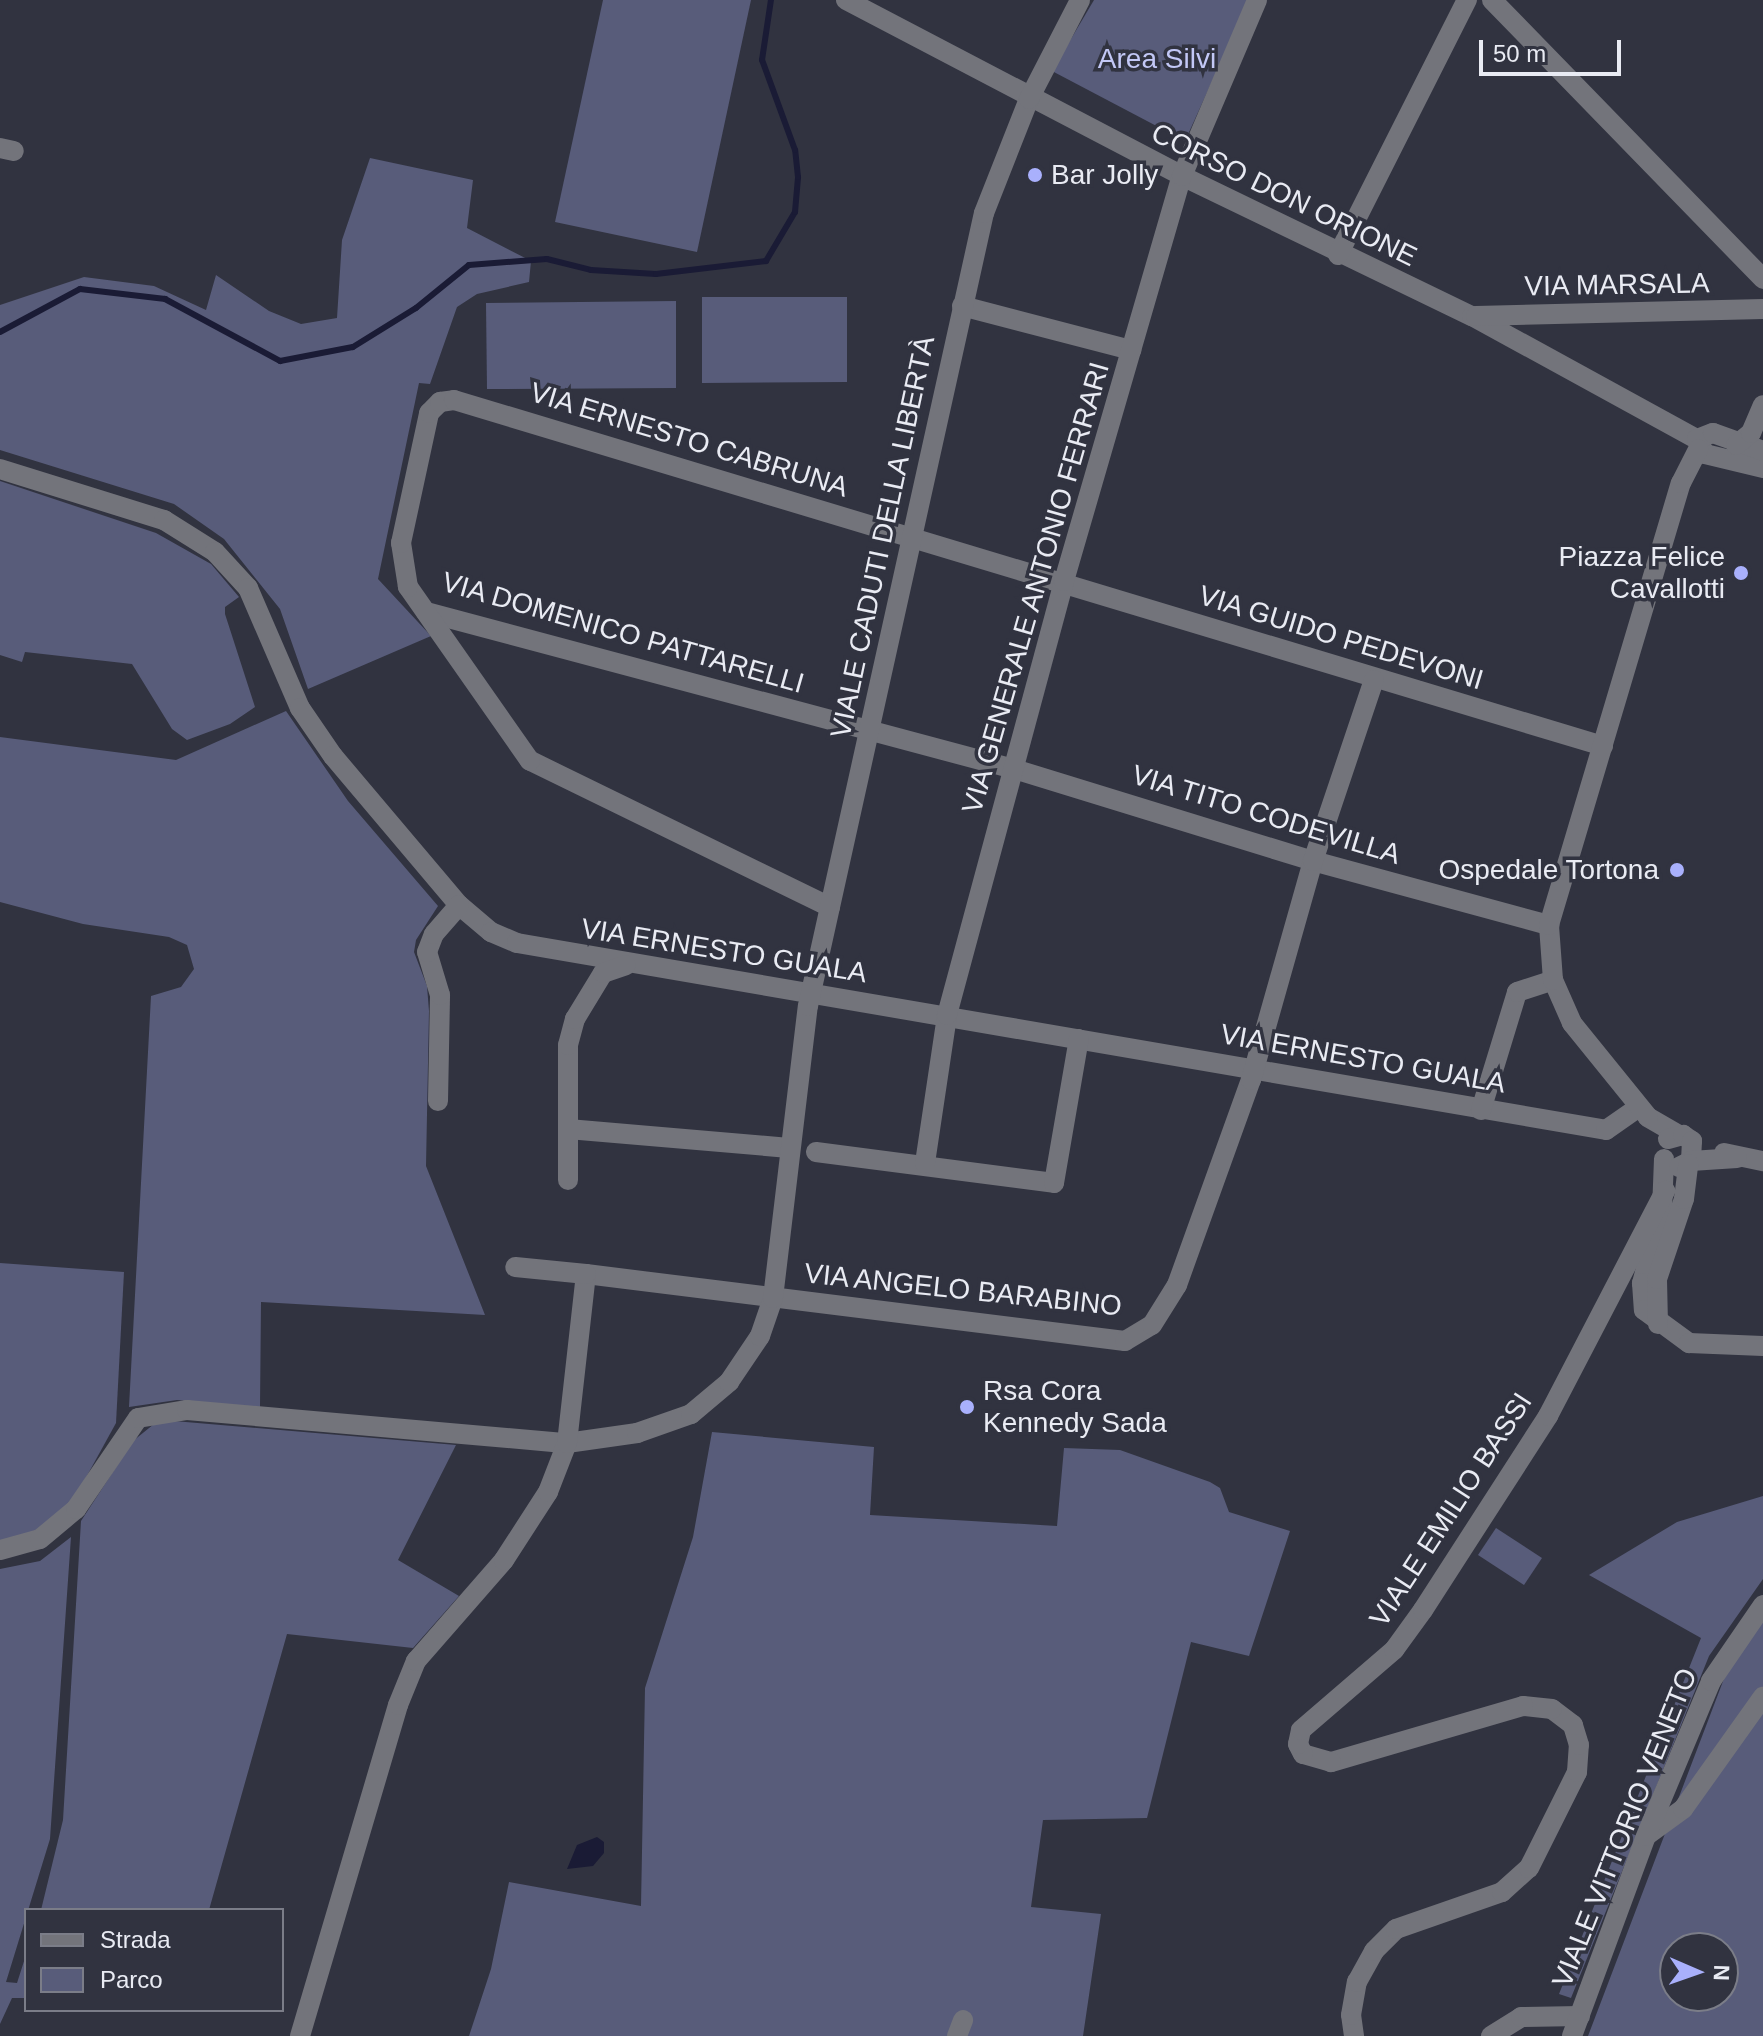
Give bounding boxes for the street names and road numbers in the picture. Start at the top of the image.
street label: CORSO DON ORIONE [1146,116,1422,274]
street label: VIA MARSALA [1523,267,1711,303]
street label: VIALE CADUTI DELLA LIBERTÀ [824,332,942,742]
street label: VIA GENERALE ANTONIO FERRARI [955,357,1117,819]
street label: VIA ERNESTO CABRUNA [525,375,853,505]
street label: VIA DOMENICO PATTARELLI [437,565,809,701]
street label: VIA GUIDO PEDEVONI [1194,578,1488,698]
street label: VIA TITO CODEVILLA [1127,758,1405,872]
street label: VIA ERNESTO GUALA [578,912,870,990]
street label: VIA ERNESTO GUALA [1217,1017,1509,1101]
street label: VIA ANGELO BARABINO [801,1256,1125,1324]
street label: VIALE EMILIO BASSI [1363,1387,1539,1633]
street label: VIALE VITTORIO VENETO [1546,1663,1704,1993]

